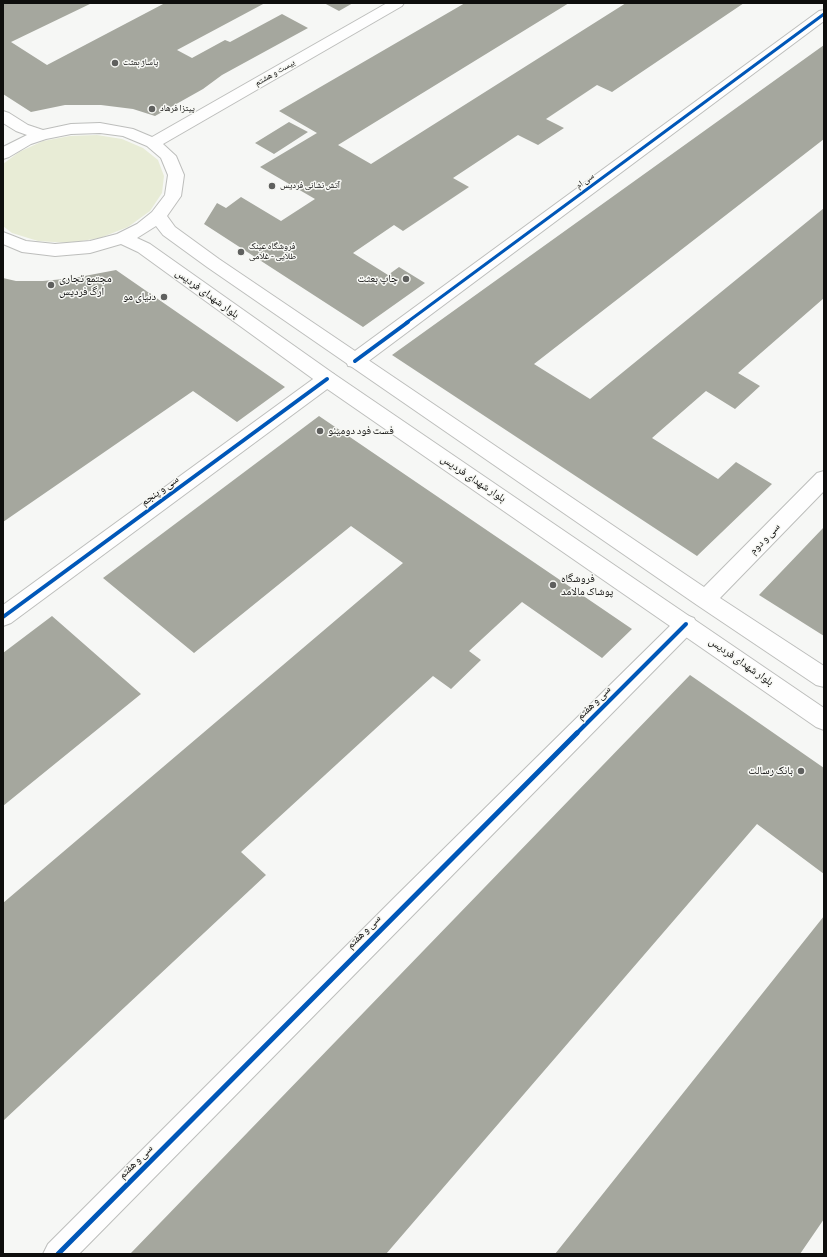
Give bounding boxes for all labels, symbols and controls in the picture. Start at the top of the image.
street label: بیست و هشتم [253,57,297,89]
marker: پاساژ بعثت [110,58,120,68]
place label: پاساژ بعثت [123,58,158,68]
marker: پیتزا فرهاد [147,104,157,114]
place label: پیتزا فرهاد [160,104,195,114]
street label: سی ام [574,171,596,191]
marker: آتش نشانی فردیس [267,181,277,191]
place label: آتش نشانی فردیس [280,181,340,191]
place label: فروشگاه عینک طلایی - غلامی [249,242,296,263]
marker: فروشگاه عینک طلایی - غلامی [236,247,246,257]
street label: بلوار شهدای فردیس [172,266,242,322]
place label: مجتمع تجاری ارگ فردیس [59,272,112,298]
place label: چاپ بعثت [357,272,398,286]
marker: چاپ بعثت [401,274,411,284]
marker: مجتمع تجاری ارگ فردیس [46,280,56,290]
place label: دنیای مو [123,290,156,304]
marker: دنیای مو [159,292,169,302]
place label: فست فود دومینو [328,424,394,438]
marker: فست فود دومینو [315,426,325,436]
street label: بلوار شهدای فردیس [438,452,508,506]
street label: سی و پنجم [139,473,181,509]
street label: سی و دوم [747,521,783,557]
place label: فروشگاه پوشاک مالامد [561,572,613,598]
marker: فروشگاه پوشاک مالامد [548,580,558,590]
street label: بلوار شهدای فردیس [706,635,776,689]
street label: سی و هفتم [574,683,614,723]
place label: بانک رسالت [748,764,793,778]
marker: بانک رسالت [796,766,806,776]
street label: سی و هفتم [344,912,384,952]
street label: سی و هفتم [116,1142,156,1182]

